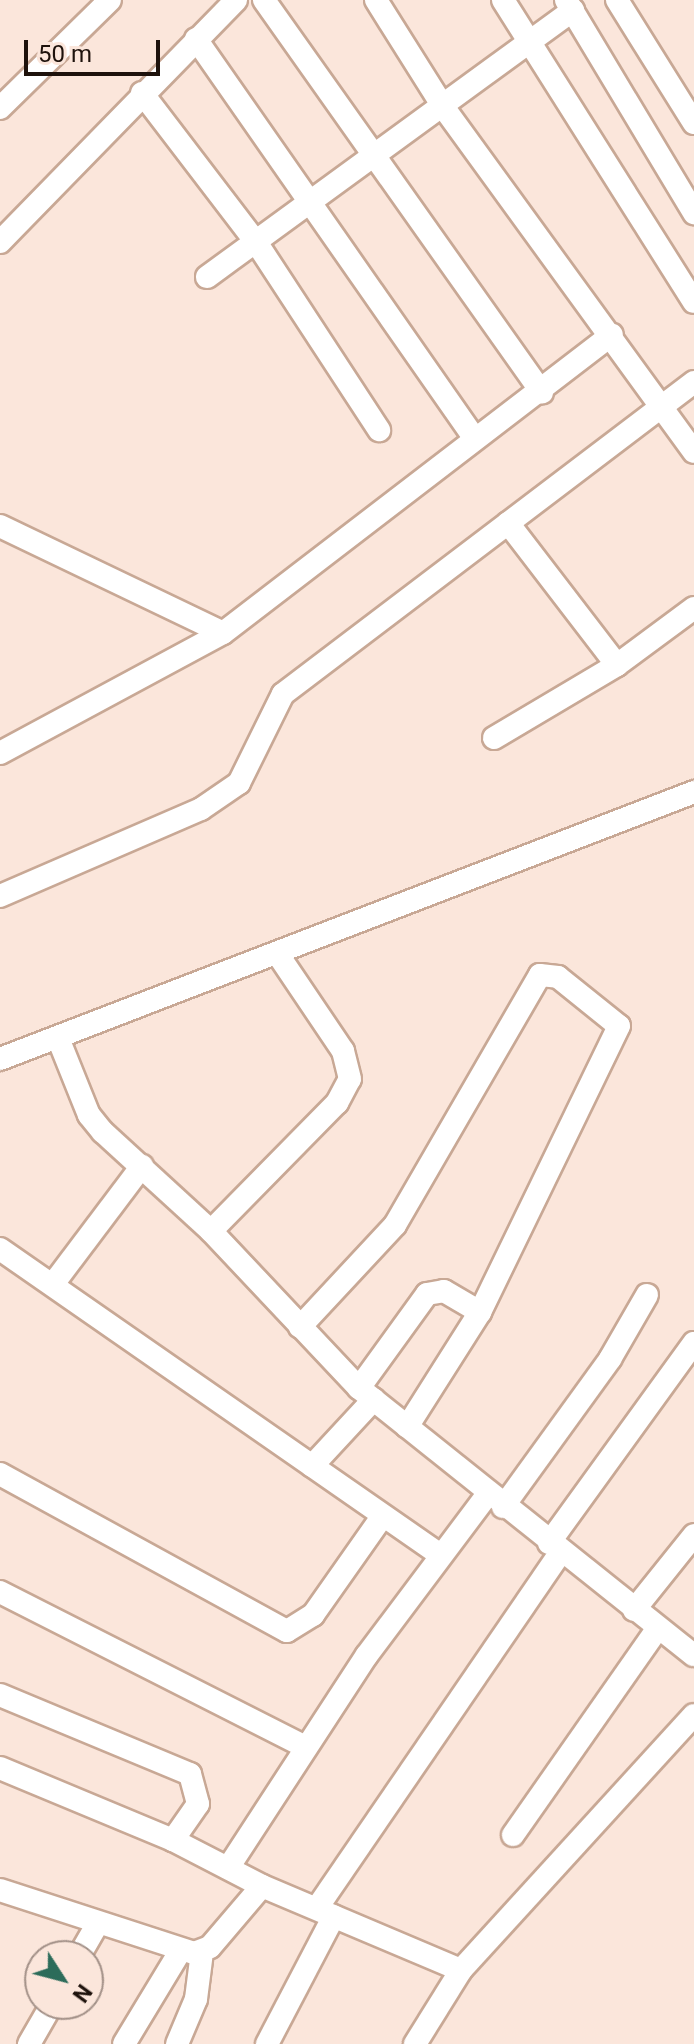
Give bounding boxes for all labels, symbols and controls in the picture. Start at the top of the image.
scale bar [28,24,164,74]
text: 50 m [38,40,92,68]
north arrow [24,1940,104,2020]
text: N [68,1980,97,2007]

